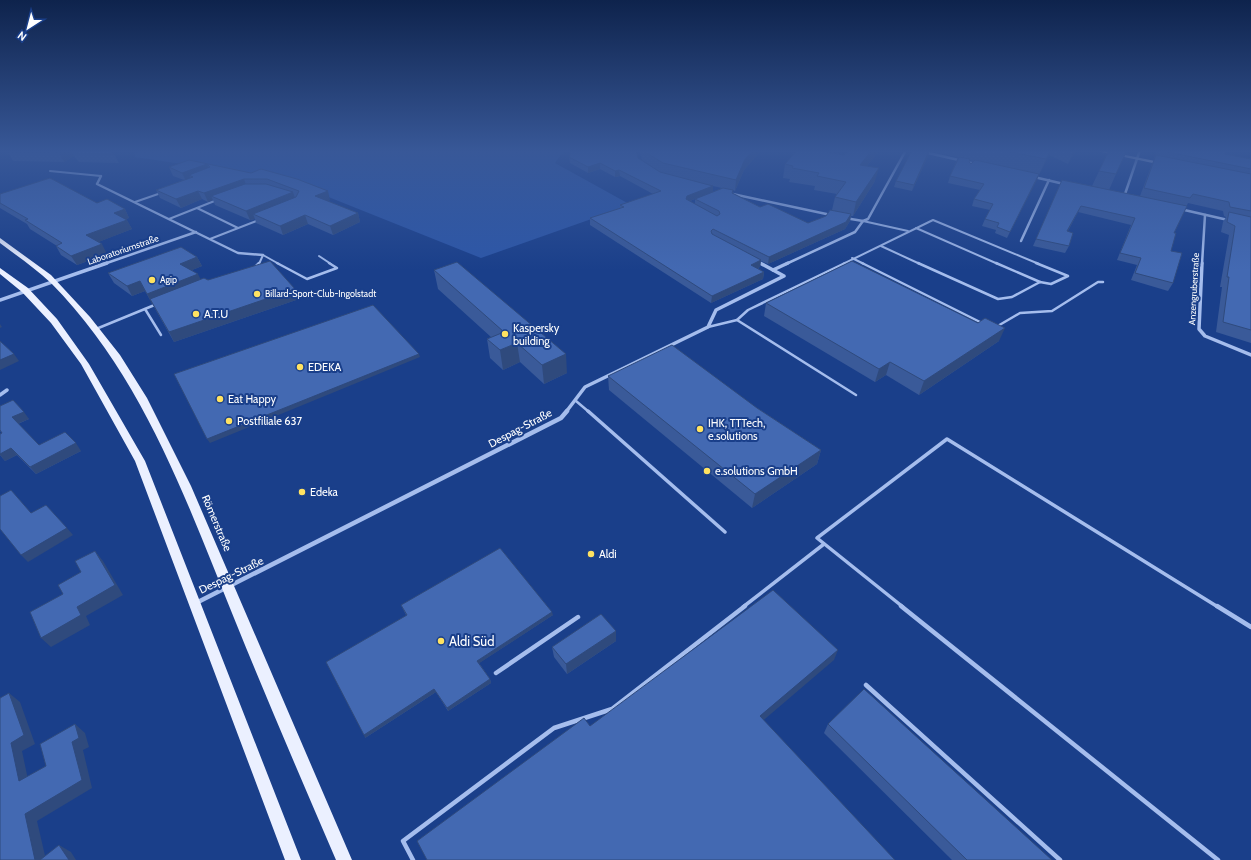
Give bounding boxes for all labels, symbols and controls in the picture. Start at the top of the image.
north arrow [8,8,48,48]
text: N [15,28,29,44]
street label: Laboratoriumstraße [86,232,160,267]
street label: Anzengruberstraße [1186,252,1201,325]
place label: Agip [160,274,177,285]
marker: Agip [147,275,157,285]
place label: Billard-Sport-Club-Ingolstadt [265,288,376,299]
marker: Billard-Sport-Club-Ingolstadt [252,289,262,299]
place label: A.T.U [204,307,228,321]
marker: A.T.U [191,309,201,319]
place label: Kaspersky building [513,321,560,348]
marker: Kaspersky building [500,329,510,339]
place label: EDEKA [308,360,341,374]
marker: EDEKA [295,362,305,372]
place label: Eat Happy [228,392,277,406]
marker: Eat Happy [215,394,225,404]
street label: Despag-Straße [486,405,555,451]
place label: Postfiliale 637 [237,414,302,428]
marker: Postfiliale 637 [224,416,234,426]
place label: IHK, TTTech, e.solutions [708,416,765,443]
marker: IHK, TTTech, e.solutions [695,424,705,434]
place label: e.solutions GmbH [715,464,798,478]
marker: e.solutions GmbH [702,466,712,476]
place label: Edeka [310,485,339,499]
marker: Edeka [297,487,307,497]
street label: Römerstraße [199,493,235,554]
place label: Aldi [599,547,617,561]
marker: Aldi [586,549,596,559]
street label: Despag-Straße [196,553,266,597]
place label: Aldi Süd [449,633,494,649]
marker: Aldi Süd [436,636,446,646]

